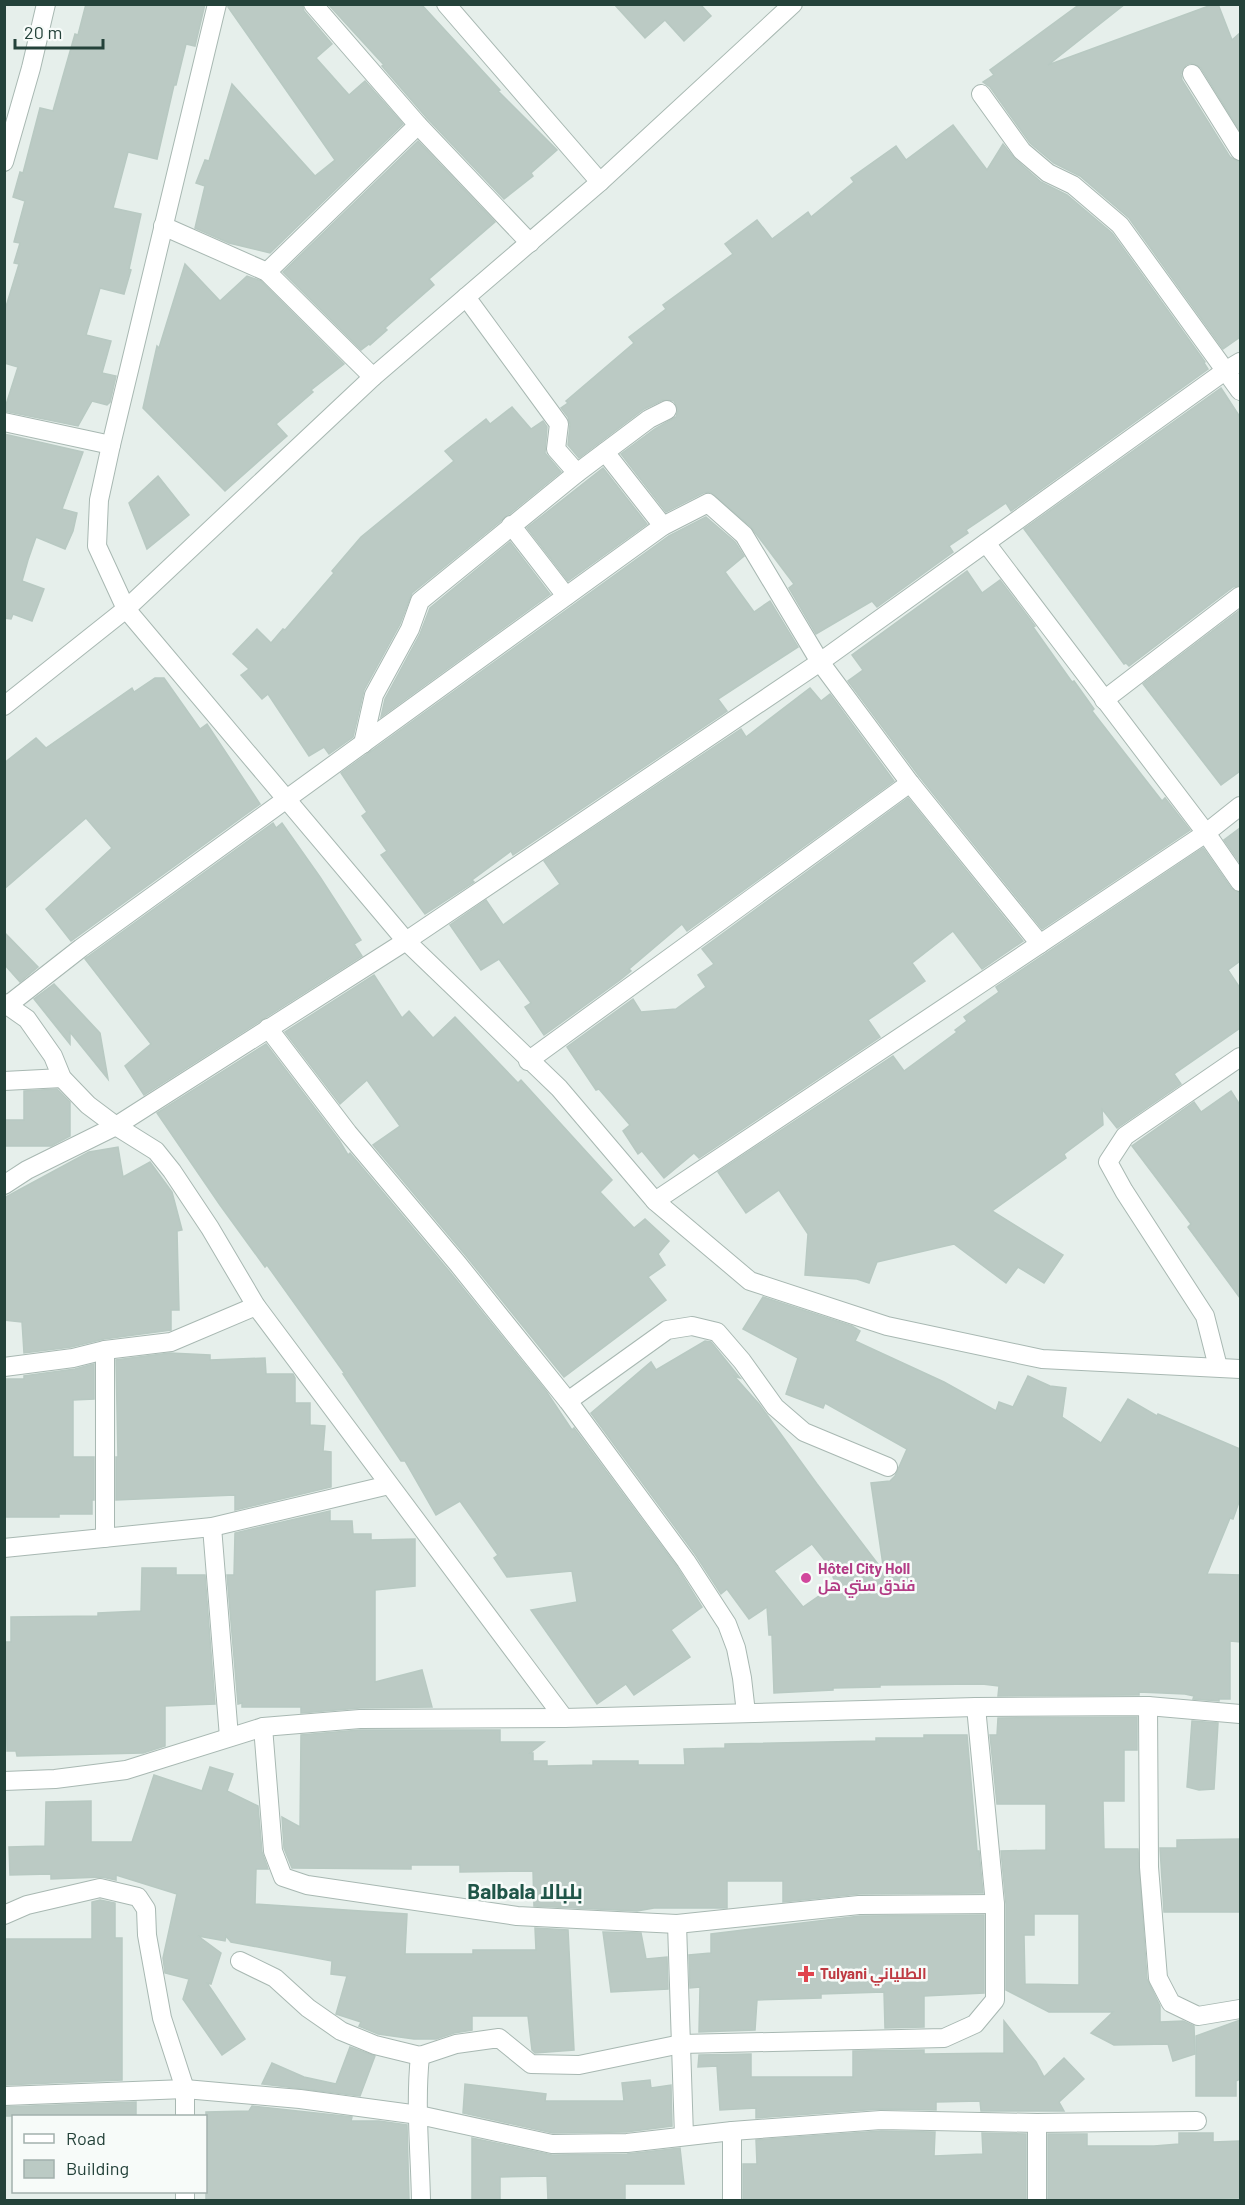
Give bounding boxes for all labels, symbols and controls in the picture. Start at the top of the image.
scale bar [15,12,104,50]
text: 20 m [24,21,62,43]
place label: Hôtel City Holl فندق ستي هل [818,1559,916,1598]
marker: Hôtel City Holl فندق ستي هل [799,1571,813,1585]
district label: Balbala بلبالا [467,1878,583,1904]
place label: Tulyani الطلياني [820,1964,927,1986]
marker: Tulyani الطلياني [797,1965,815,1983]
legend [12,2115,207,2193]
text: Road [66,2127,106,2149]
text: Building [66,2157,129,2179]

